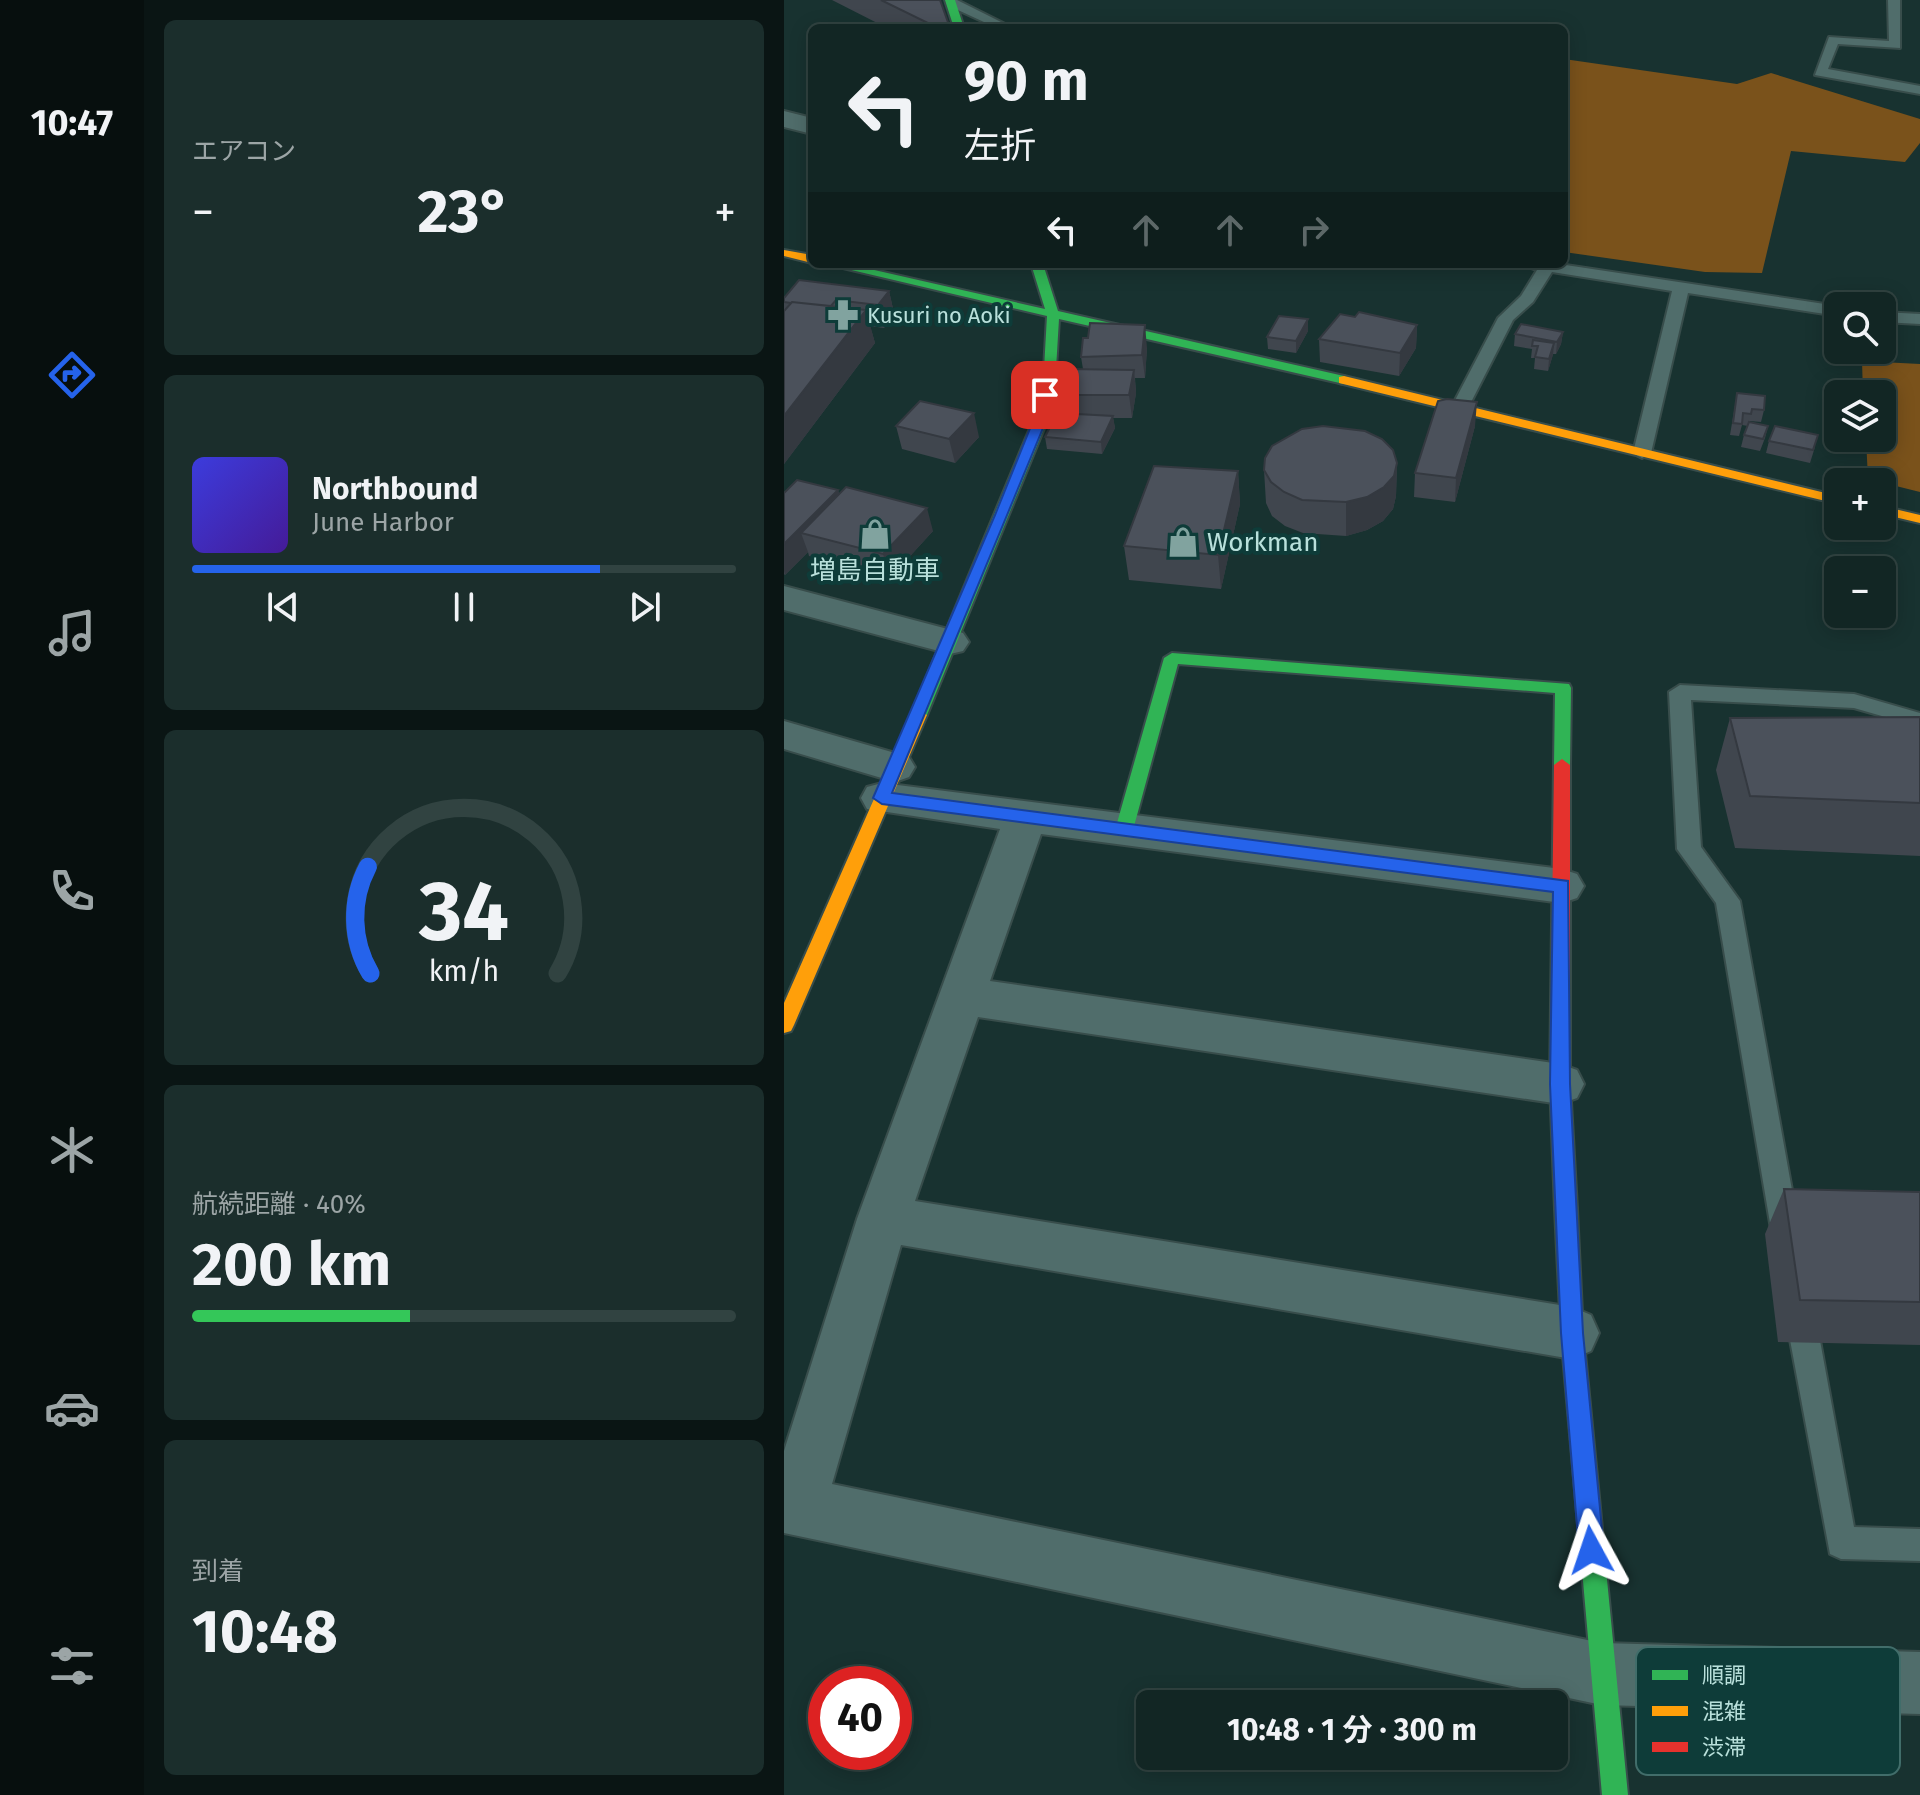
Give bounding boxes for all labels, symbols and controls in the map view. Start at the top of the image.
text: 90 m [964,48,1089,115]
icon: left [832,56,936,160]
text: 10:47 [31,101,113,145]
text: 左折 [964,124,1036,168]
text: エアコン [192,136,296,167]
text: 23° [417,176,511,248]
text: − [192,186,214,239]
text: + [714,186,736,239]
icon: left [1040,208,1084,252]
icon: ahead [1124,208,1168,252]
icon: ahead [1208,208,1252,252]
icon: right [1292,208,1336,252]
map controls [1824,292,1896,628]
button: search [1824,292,1896,364]
pharmacy icon: Kusuri no Aoki [826,298,860,332]
place label: Kusuri no Aoki [867,302,1011,329]
icon: directions [44,347,100,403]
pin [1011,361,1079,429]
icon: arrive [1023,373,1067,417]
button: layers [1824,380,1896,452]
button: + [1824,468,1896,540]
text: Northbound [312,471,478,507]
text: June Harbor [312,507,454,538]
shop icon: 増島自動車 [858,517,892,551]
shop icon: Workman [1166,525,1200,559]
place label: Workman [1207,527,1318,558]
place label: 増島自動車 [810,555,940,586]
button: − [1824,556,1896,628]
icon: previous [261,585,305,629]
icon: pause [442,585,486,629]
icon: next [623,585,667,629]
icon: music [44,605,100,661]
text: 34 [418,861,509,961]
icon: phone [44,863,100,919]
text: km/h [429,954,499,989]
icon: climate [44,1122,100,1178]
text: 航続距離 · 40% [192,1189,366,1220]
text: 200 km [192,1229,391,1301]
icon: car [44,1380,100,1436]
position arrow [1549,1508,1633,1592]
text: 到着 [192,1556,244,1587]
text: 10:48 [192,1596,338,1668]
icon: filters [44,1638,100,1694]
legend [1636,1647,1900,1775]
text: 順調 [1702,1662,1746,1689]
speed limit sign: 40 [808,1666,912,1770]
text: 混雑 [1702,1698,1746,1725]
text: 10:48 · 1 分 · 300 m [1227,1712,1477,1748]
text: 渋滞 [1702,1734,1746,1761]

